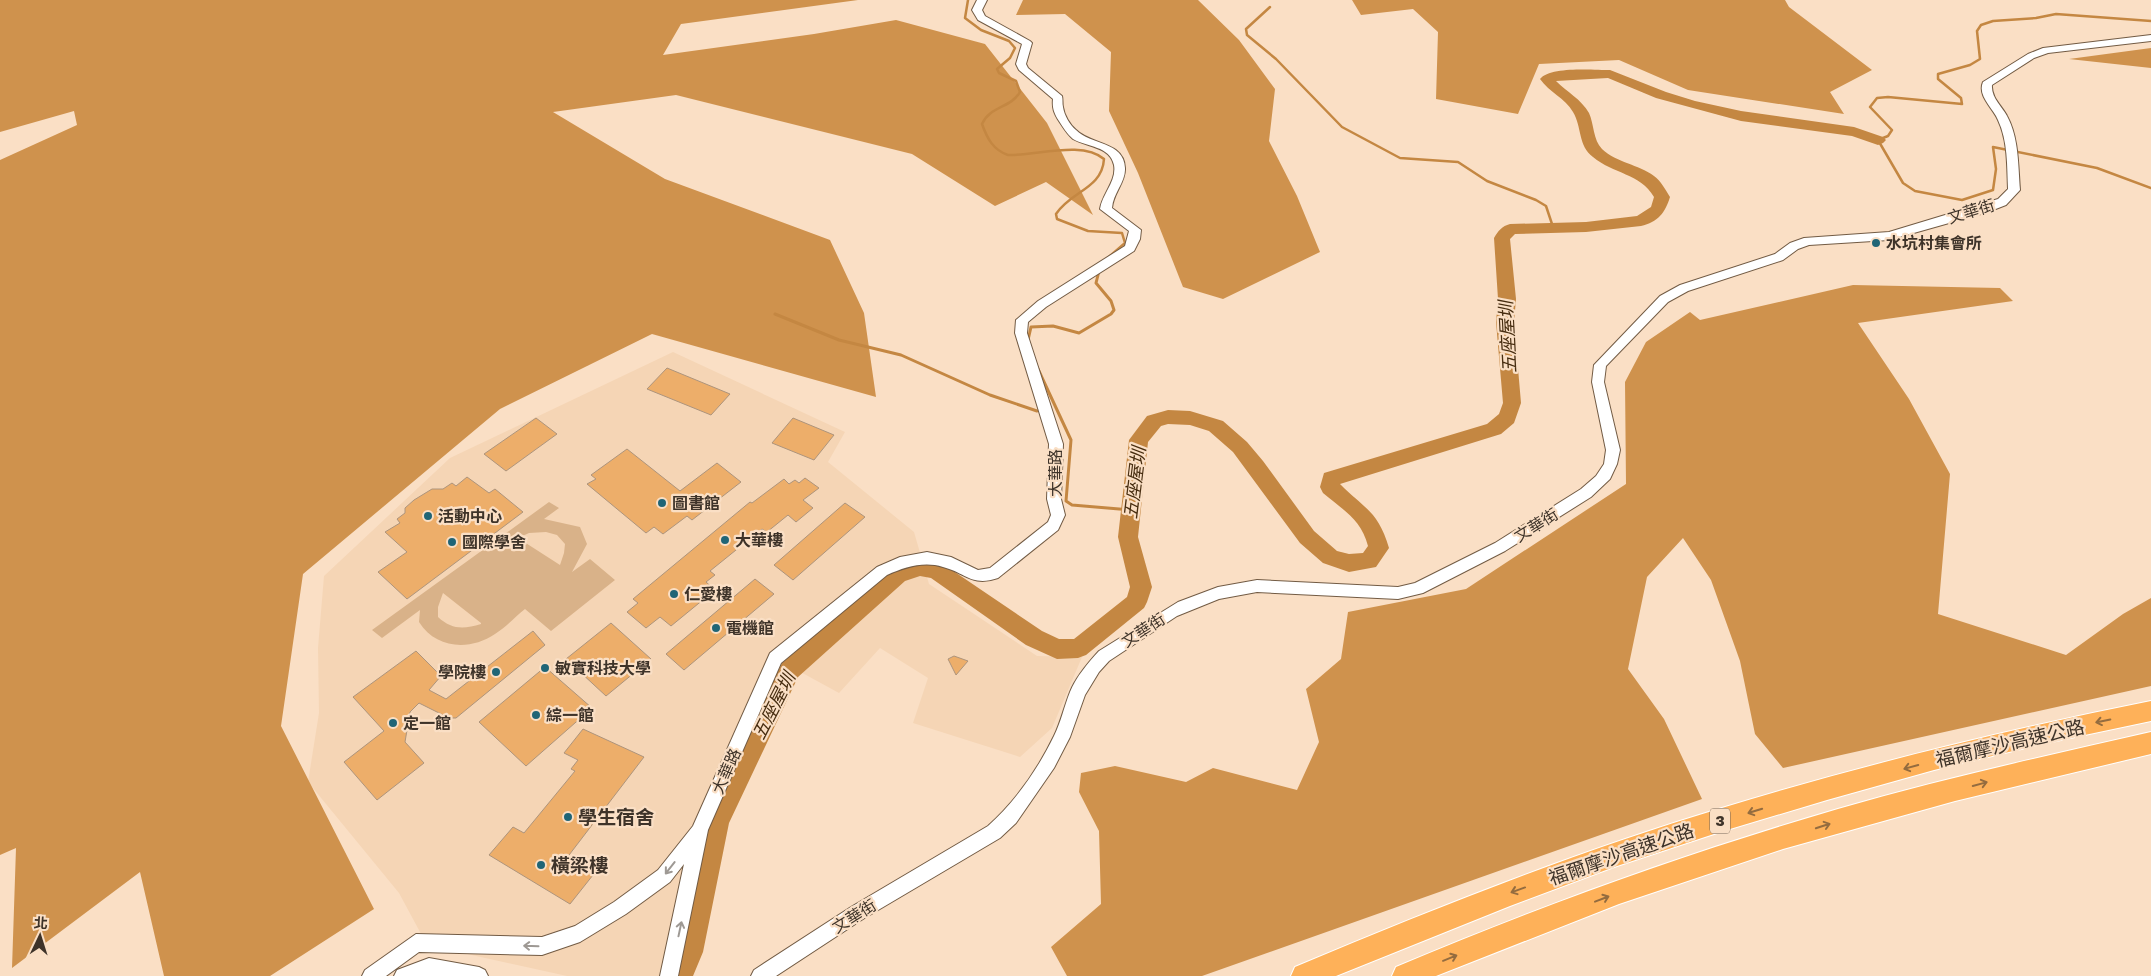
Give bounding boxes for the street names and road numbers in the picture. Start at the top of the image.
street label: 文華街 [1945,194,1997,228]
street label: 大華路 [1045,449,1065,497]
street label: 文華街 [1510,504,1562,546]
street label: 文華街 [1117,609,1169,651]
street label: 福爾摩沙高速公路 [1933,714,2087,771]
street label: 大華路 [707,745,745,797]
road number: 3 [1710,808,1730,834]
street label: 福爾摩沙高速公路 [1545,818,1696,889]
street label: 文華街 [828,895,880,937]

